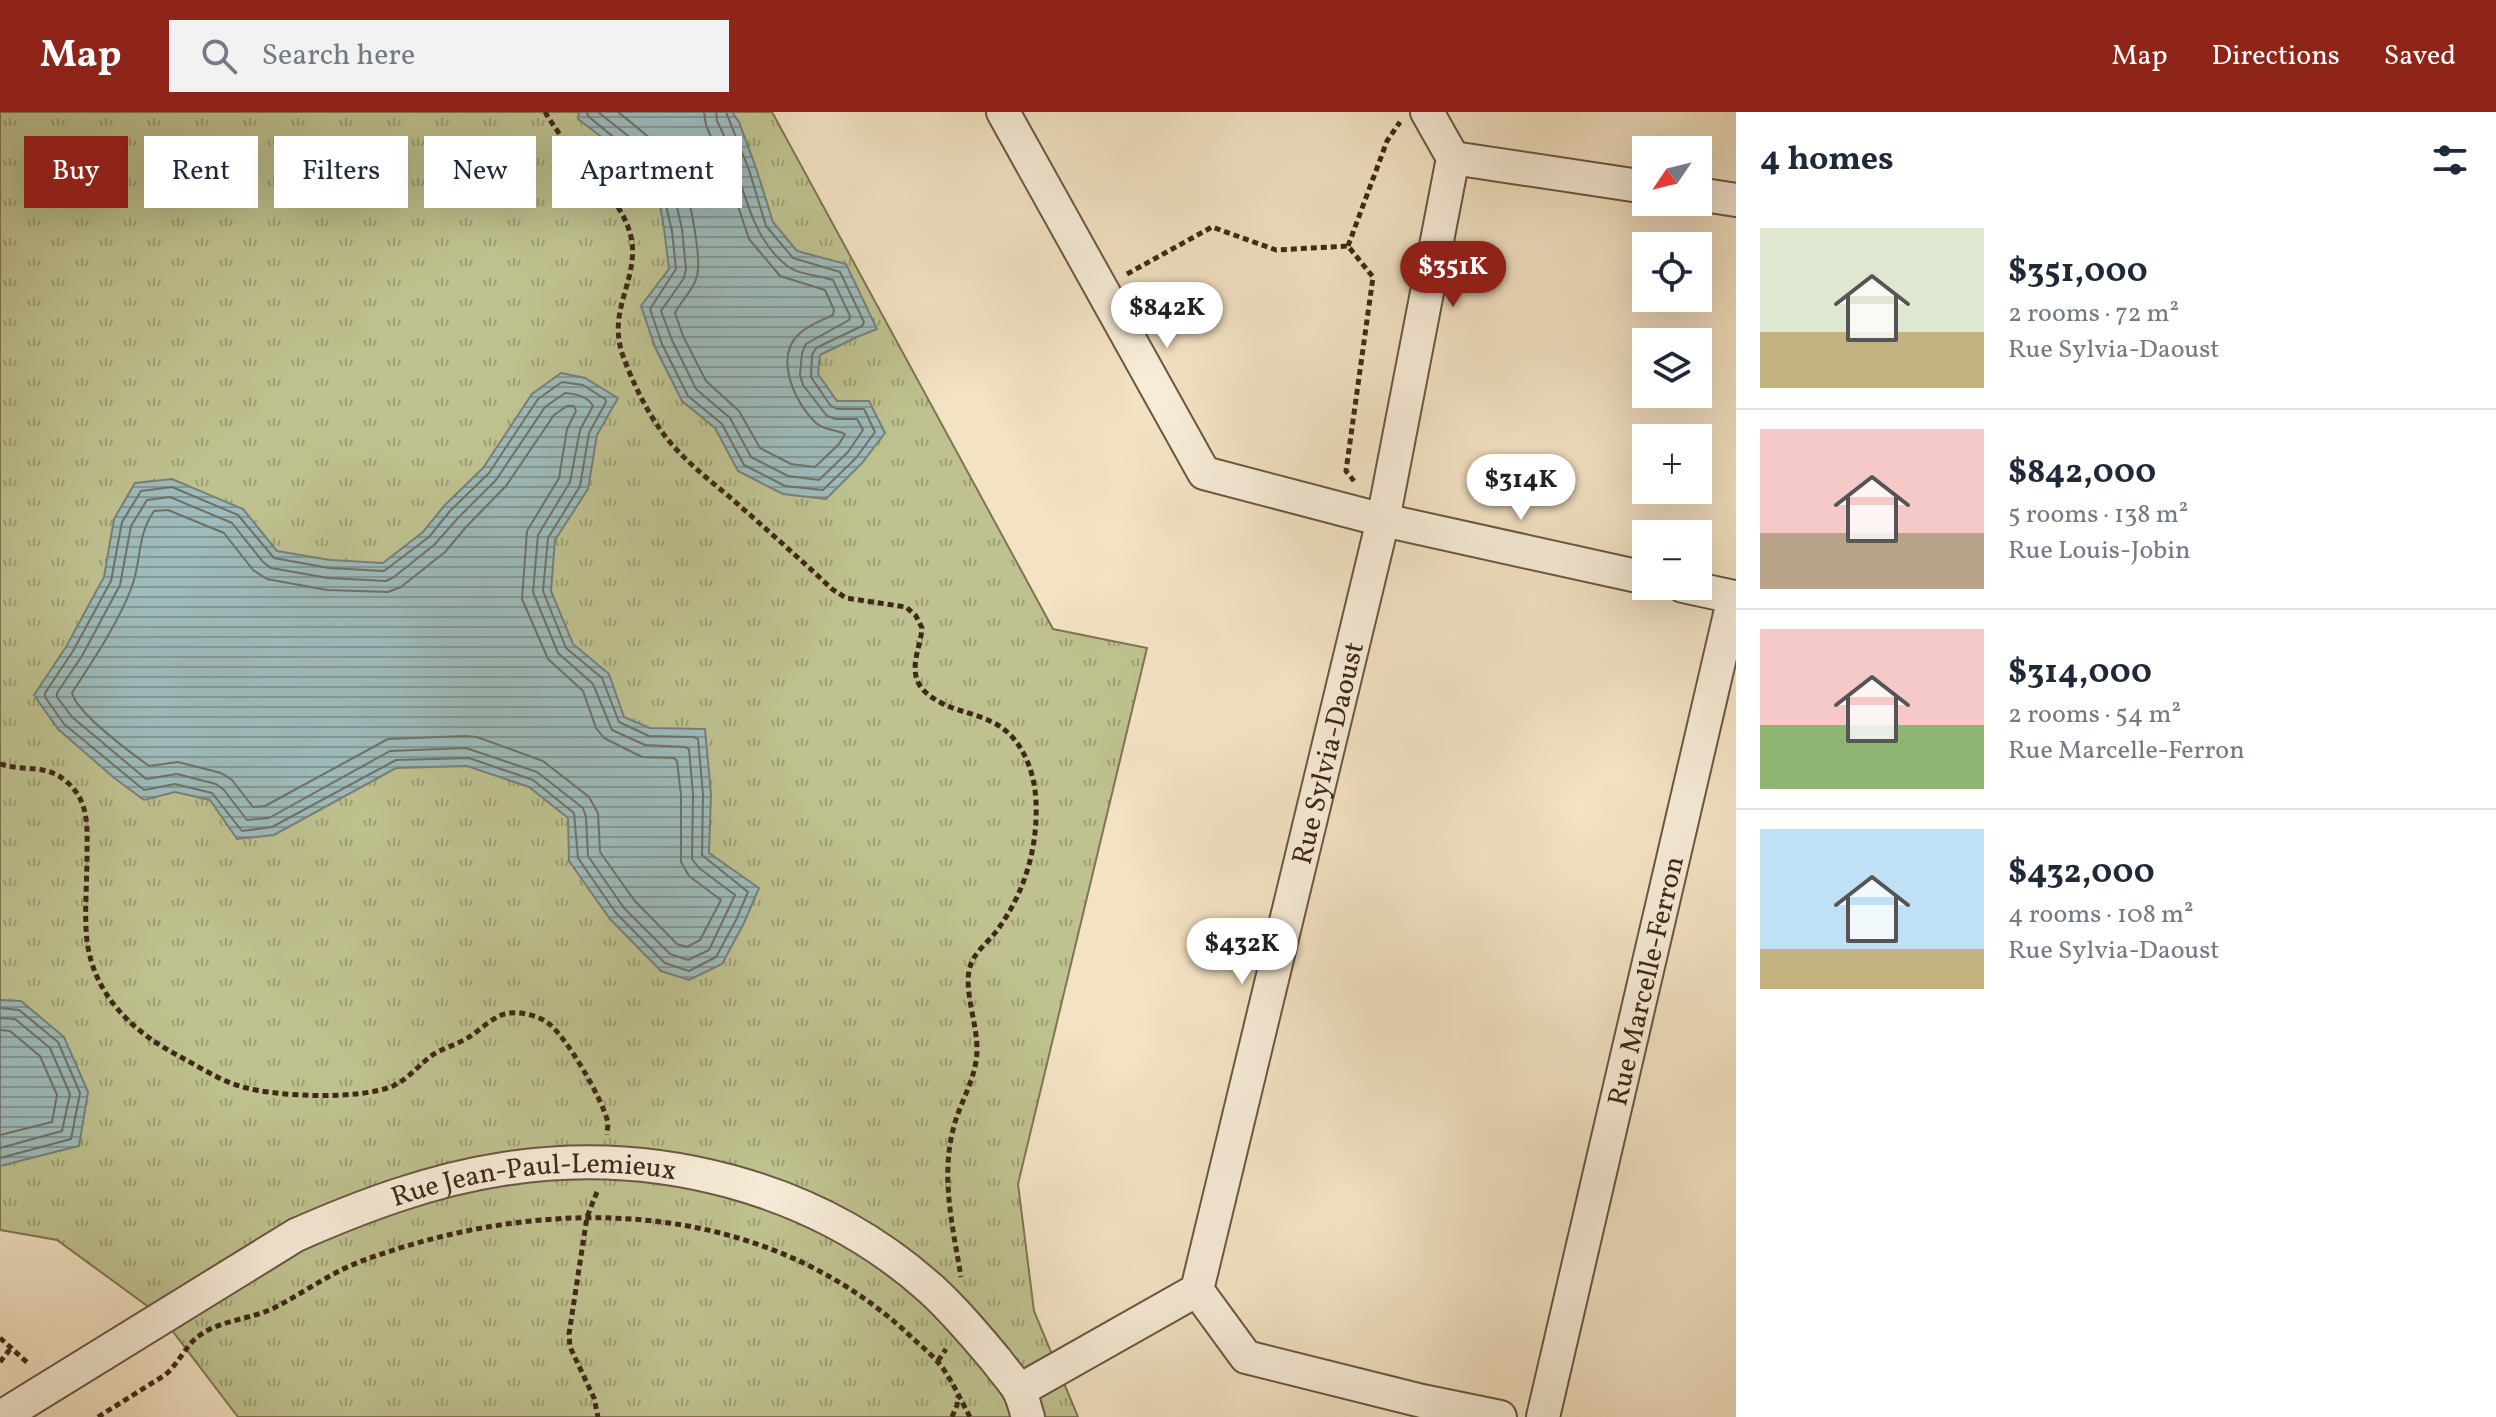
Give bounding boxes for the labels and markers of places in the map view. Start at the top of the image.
pin: $351K [1397,241,1509,309]
pin: $842K [1111,282,1223,350]
pin: $314K [1465,454,1577,522]
pin: $432K [1186,918,1298,986]

